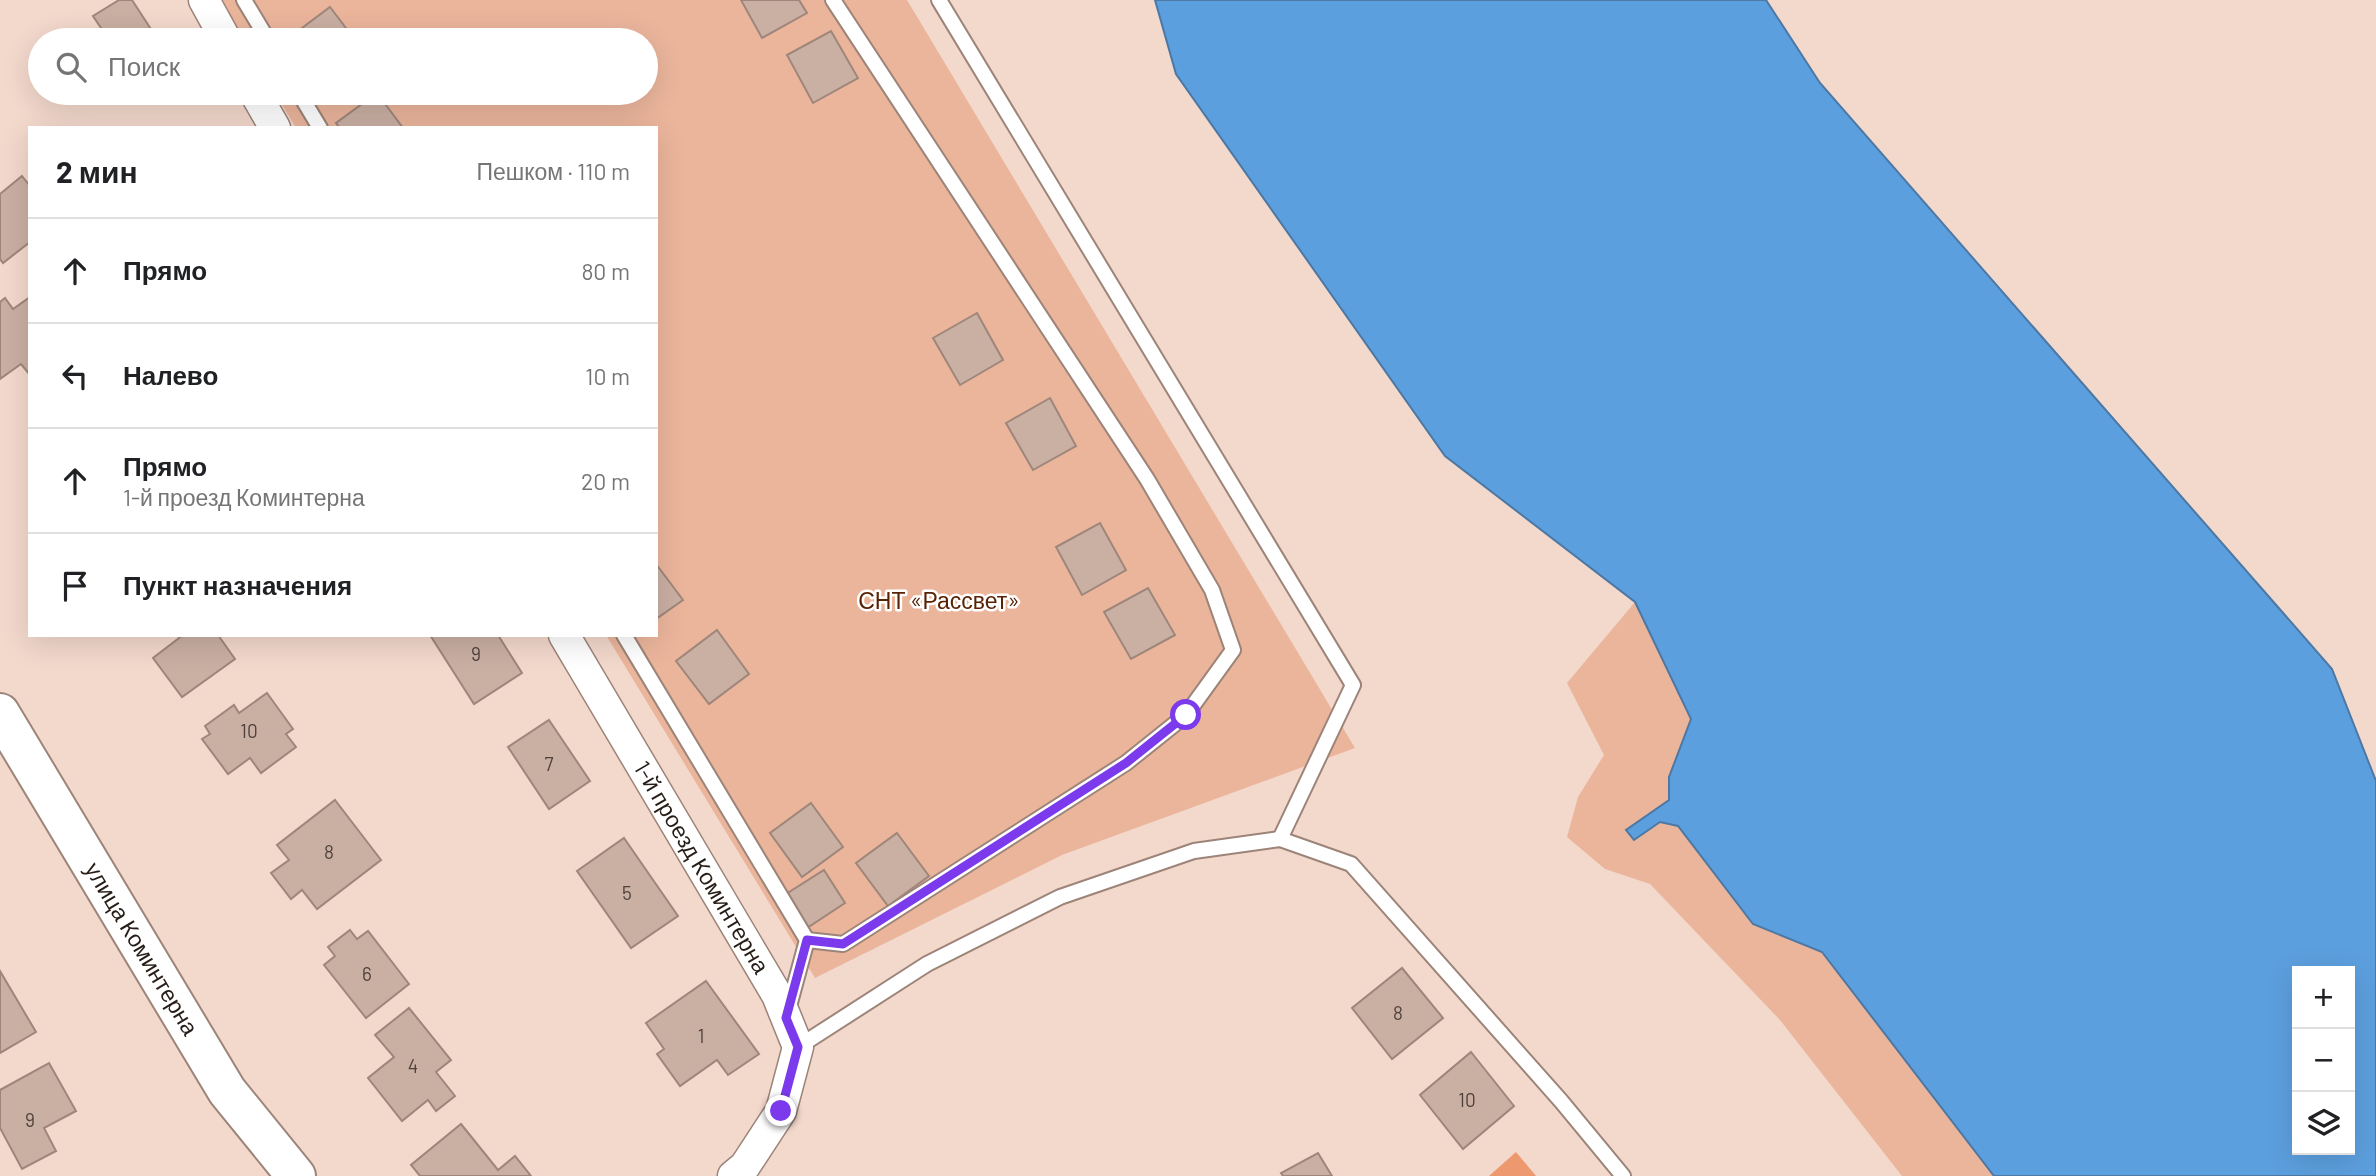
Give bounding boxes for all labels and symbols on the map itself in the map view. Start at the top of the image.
park label: СНТ «Рассвет» [858,586,1020,614]
house number: 9 [471,642,481,665]
route start [1170,699,1201,730]
house number: 10 [240,719,258,742]
house number: 7 [545,752,554,775]
street label: 1-й проезд Коминтерна [629,756,776,978]
house number: 8 [324,840,334,863]
street label: улица Коминтерна [80,857,205,1040]
house number: 5 [622,881,632,904]
house number: 6 [362,962,372,985]
house number: 8 [1393,1001,1403,1024]
house number: 1 [698,1024,704,1047]
house number: 4 [408,1054,418,1077]
house number: 10 [1458,1088,1476,1111]
route end [765,1095,796,1126]
house number: 9 [25,1108,35,1131]

